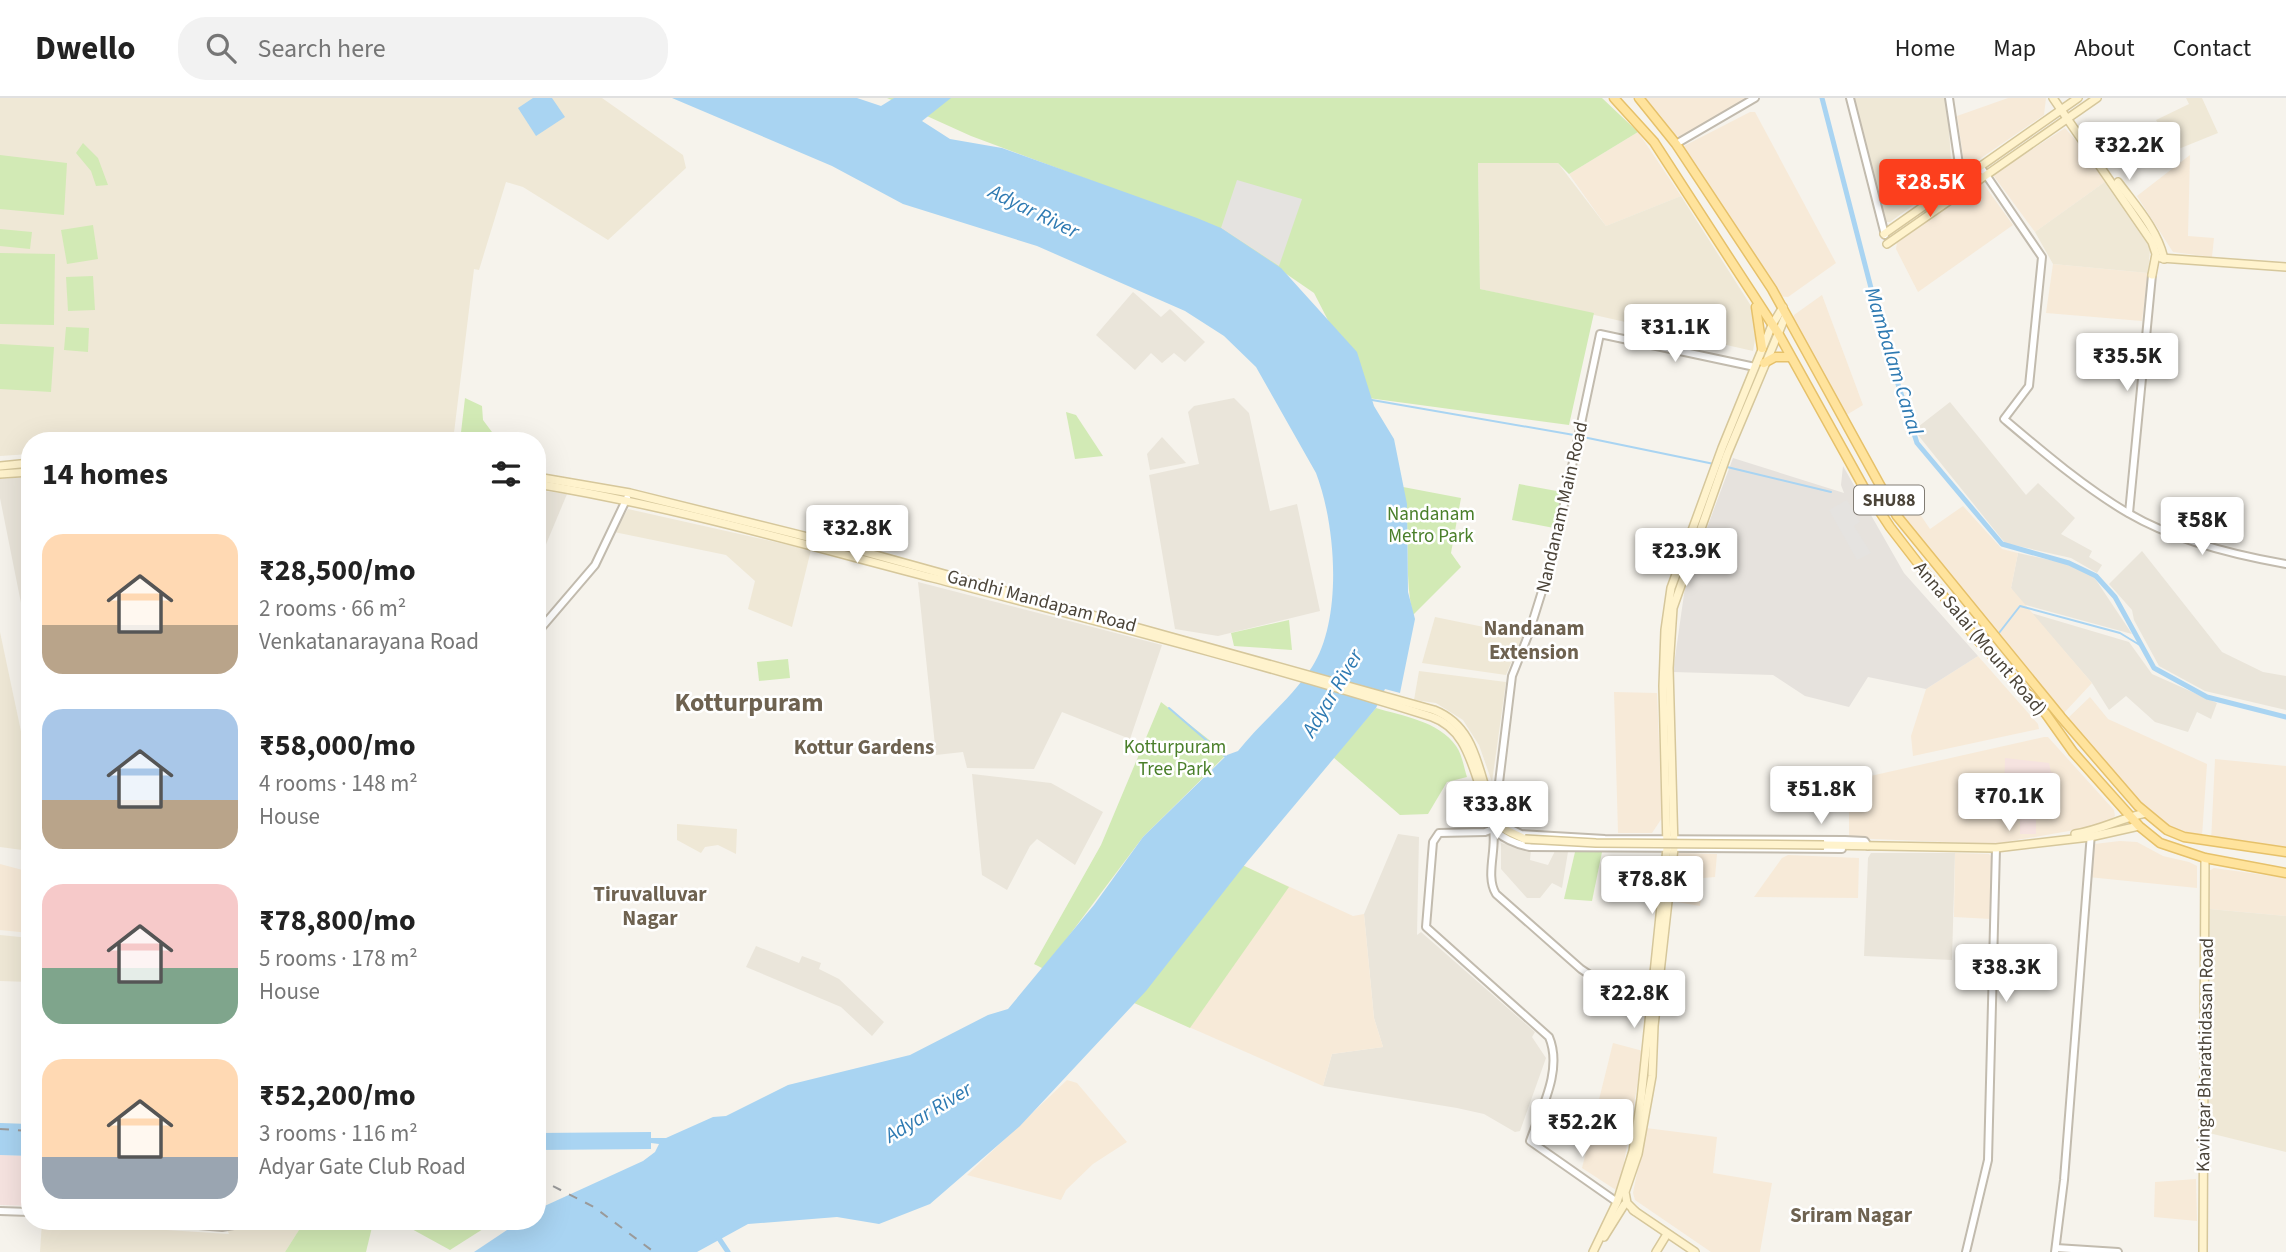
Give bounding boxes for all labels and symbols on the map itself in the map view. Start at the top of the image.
pin: ₹32.2K [2072,122,2186,182]
pin: ₹28.5K [1873,159,1987,219]
water label: Adyar River [982,175,1085,246]
water label: Mambalam Canal [1857,283,1931,439]
pin: ₹31.1K [1618,304,1732,364]
pin: ₹35.5K [2070,334,2184,393]
street label: Nandanam Main Road [1530,419,1595,596]
road number: SHU88 [1854,486,1924,514]
pin: ₹58K [2161,498,2243,557]
park label: Nandanam Metro Park [1387,501,1475,550]
pin: ₹32.8K [800,505,914,565]
pin: ₹23.9K [1629,528,1743,588]
street label: Anna Salai (Mount Road) [1907,556,2053,722]
street label: Gandhi Mandapam Road [944,563,1139,640]
district label: Nandanam Extension [1483,613,1585,667]
water label: Adyar River [1293,643,1370,744]
district label: Kotturpuram [674,684,824,721]
district label: Kottur Gardens [794,732,934,762]
park label: Kotturpuram Tree Park [1124,734,1226,783]
pin: ₹51.8K [1764,766,1878,826]
pin: ₹70.1K [1952,774,2066,833]
pin: ₹33.8K [1440,782,1554,841]
pin: ₹78.8K [1595,856,1709,916]
district label: Tiruvalluvar Nagar [593,879,707,933]
street label: Kavingar Bharathidasan Road [2190,938,2221,1172]
pin: ₹38.3K [1949,944,2063,1004]
pin: ₹22.8K [1577,970,1691,1030]
water label: Adyar River [877,1074,978,1151]
pin: ₹52.2K [1525,1100,1639,1159]
district label: Sriram Nagar [1790,1200,1913,1230]

